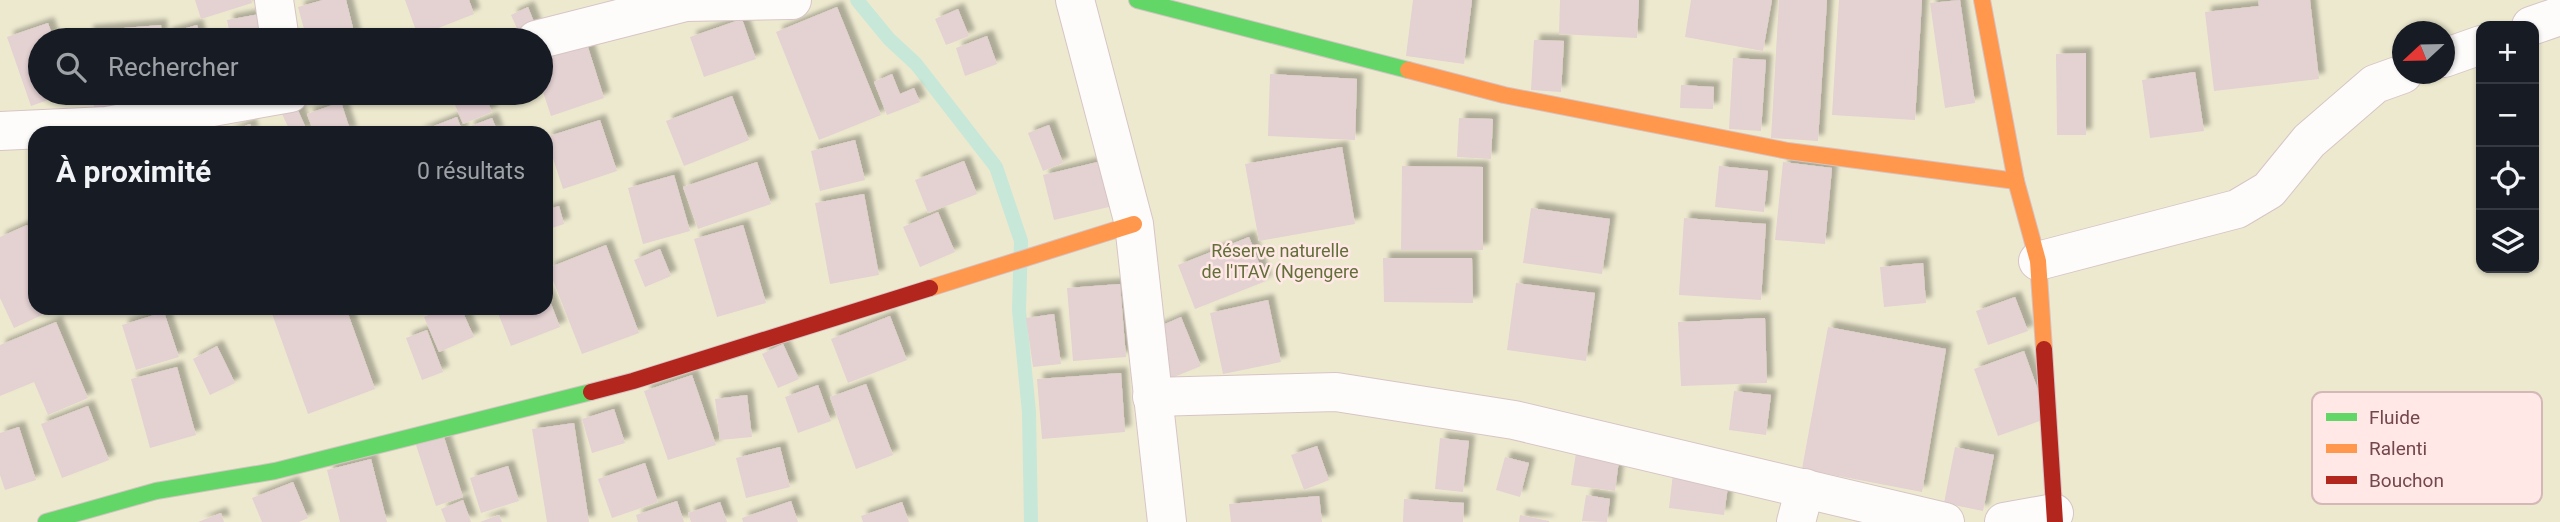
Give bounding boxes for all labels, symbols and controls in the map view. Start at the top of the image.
north arrow [2392,21,2455,84]
map controls [2476,21,2539,273]
button: + [2476,21,2539,84]
search box [28,28,553,105]
icon: search [52,48,90,86]
text: Rechercher [108,52,239,82]
button: − [2476,84,2539,147]
button: locate [2476,147,2539,210]
text: À proximité [56,154,211,189]
text: 0 résultats [417,158,525,185]
button: layers [2476,210,2539,273]
park label: Réserve naturelle de l'ITAV (Ngengere [1202,240,1359,283]
legend [2312,392,2542,504]
text: Fluide [2369,406,2420,429]
text: Ralenti [2369,437,2427,460]
text: Bouchon [2369,469,2444,492]

